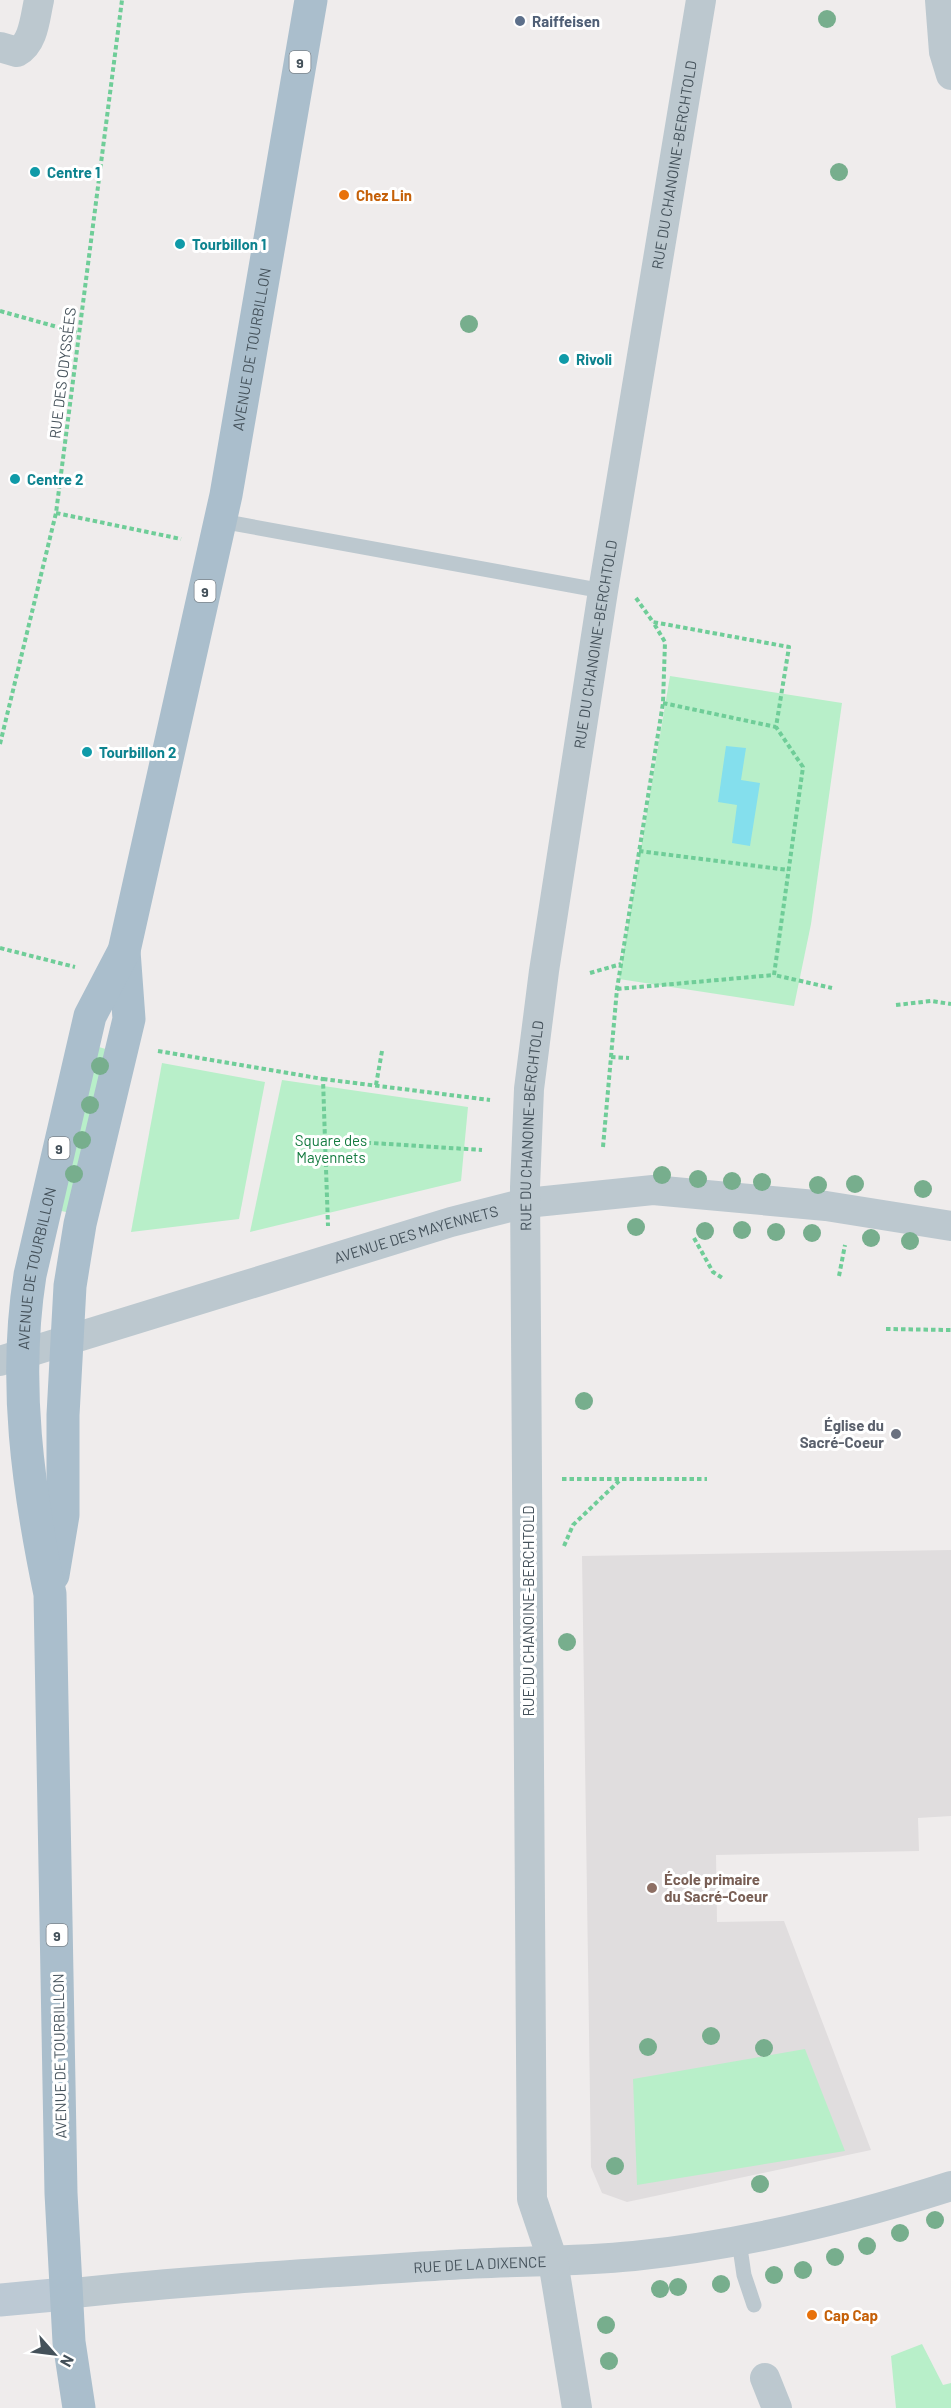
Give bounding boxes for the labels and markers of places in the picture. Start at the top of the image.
place label: Raiffeisen [532,12,600,30]
marker: Raiffeisen [513,14,527,28]
place label: Centre 1 [47,163,100,181]
marker: Centre 1 [28,165,42,179]
place label: Chez Lin [356,186,412,204]
marker: Chez Lin [337,188,351,202]
place label: Tourbillon 1 [192,235,266,253]
marker: Tourbillon 1 [173,237,187,251]
place label: Rivoli [576,350,612,368]
marker: Rivoli [557,352,571,366]
place label: Centre 2 [27,470,83,488]
marker: Centre 2 [8,472,22,486]
place label: Tourbillon 2 [99,743,176,761]
marker: Tourbillon 2 [80,745,94,759]
place label: Église du Sacré-Coeur [800,1416,884,1451]
marker: Église du Sacré-Coeur [889,1427,903,1441]
place label: École primaire du Sacré-Coeur [664,1870,768,1905]
marker: École primaire du Sacré-Coeur [645,1881,659,1895]
place label: Cap Cap [824,2306,878,2324]
marker: Cap Cap [805,2308,819,2322]

